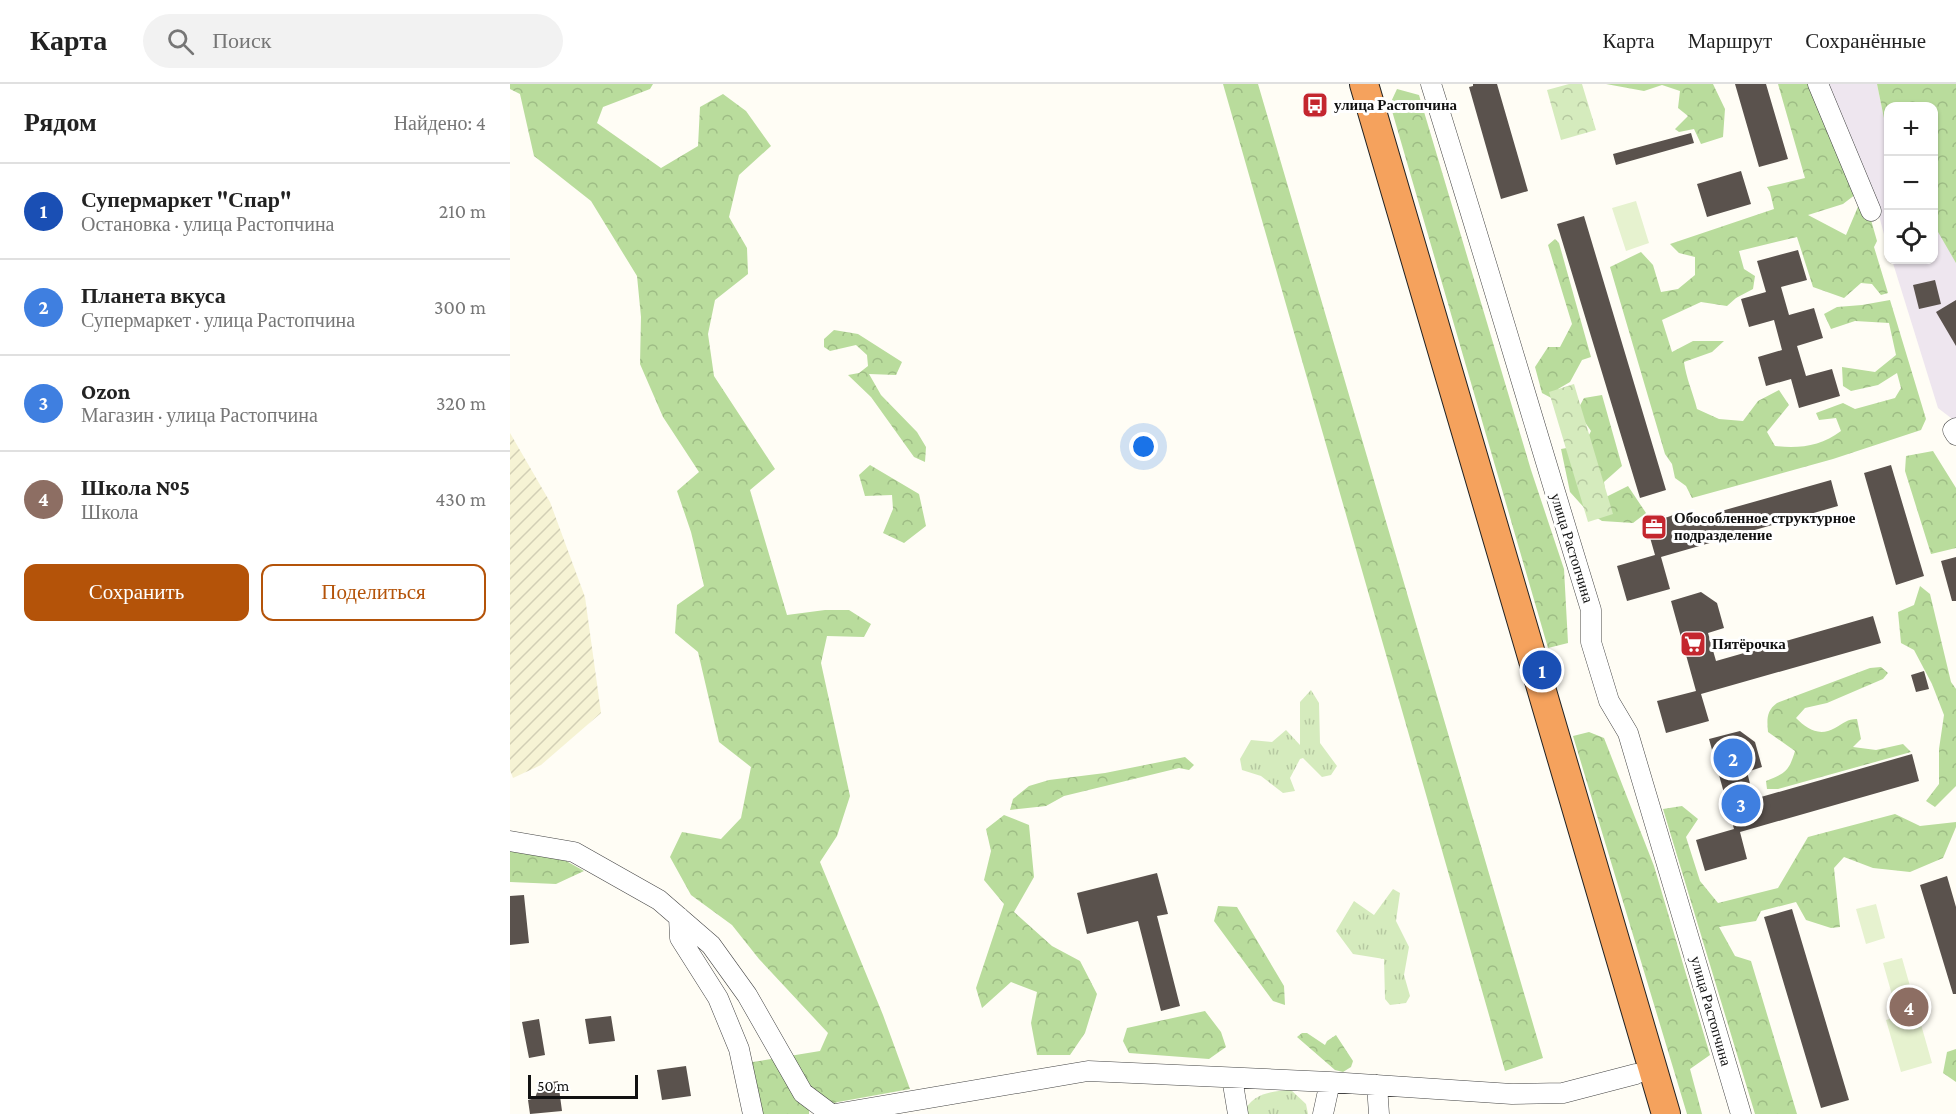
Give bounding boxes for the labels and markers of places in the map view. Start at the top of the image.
bus stop icon: улица Растопчина [1300,90,1330,120]
place label: улица Растопчина [1334,97,1458,113]
place label: Обособленное структурное подразделение [1674,510,1856,543]
office icon: Обособленное структурное подразделение [1639,512,1669,542]
supermarket icon: Пятёрочка [1678,629,1708,659]
place label: Пятёрочка [1712,636,1786,652]
pin: 1 [1522,648,1562,692]
pin: 2 [1714,736,1752,780]
pin: 3 [1722,782,1760,826]
pin: 4 [1890,984,1928,1030]

